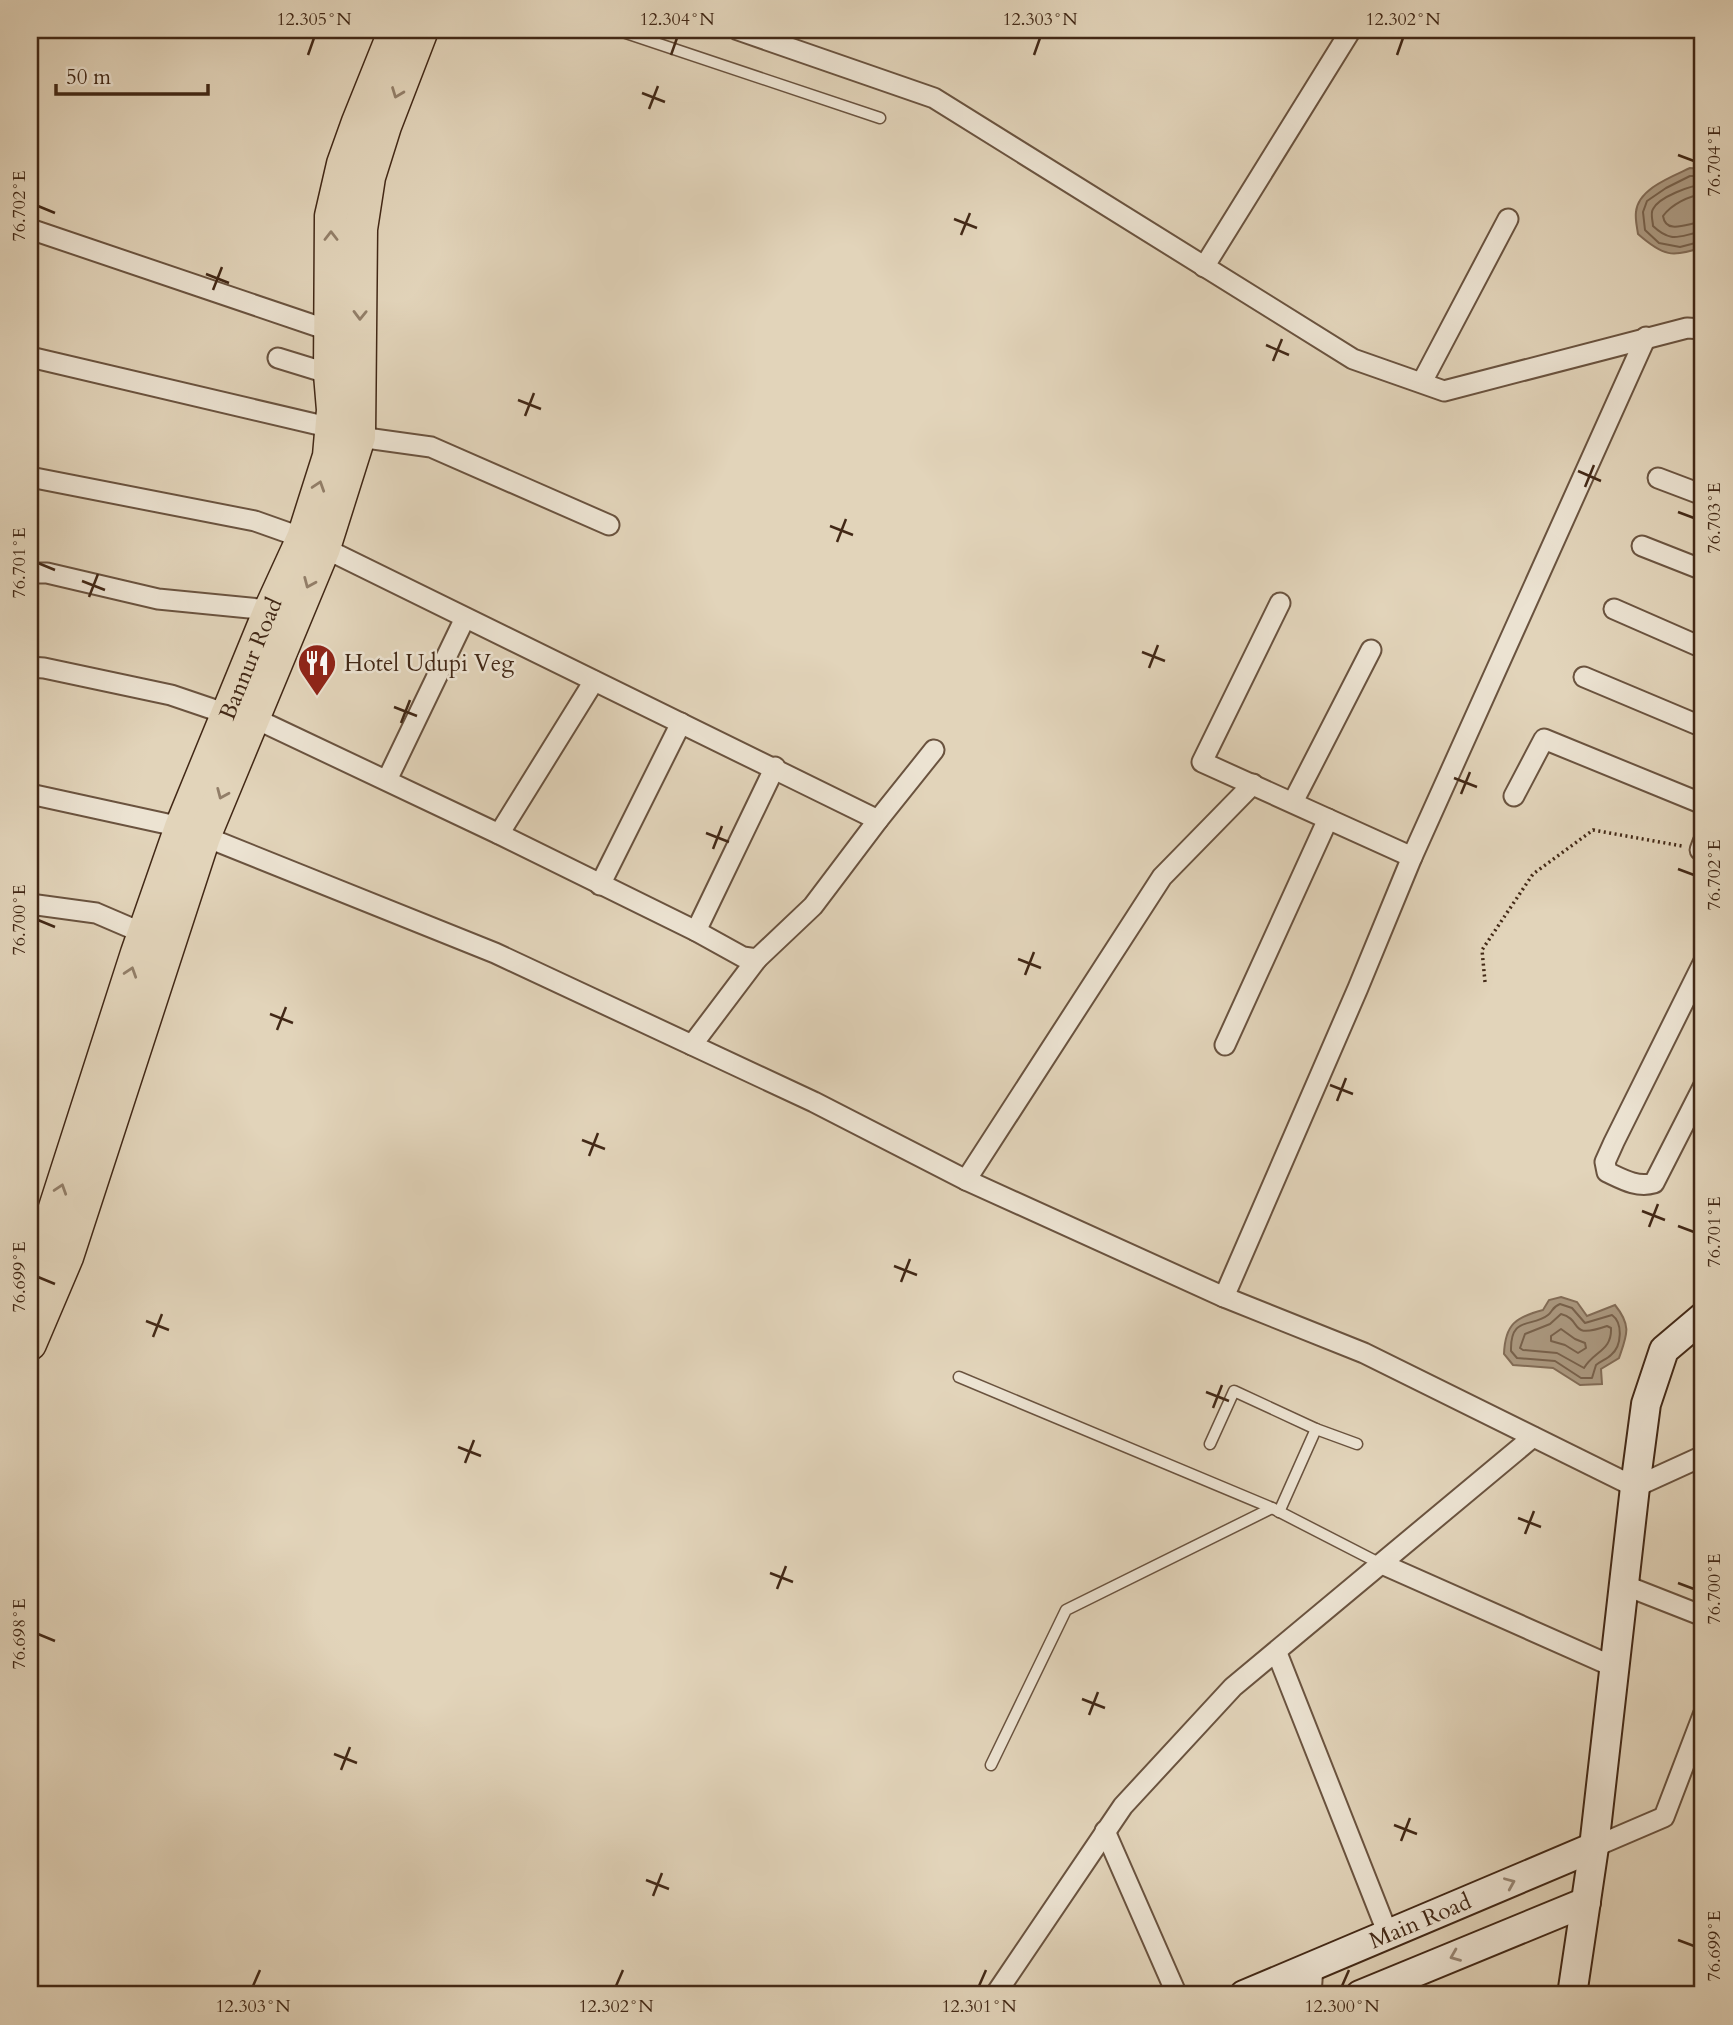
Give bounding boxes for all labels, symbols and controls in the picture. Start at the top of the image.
text: 12.305°N [276,7,352,32]
text: 12.304°N [639,7,715,32]
text: 12.303°N [1002,7,1078,32]
text: 12.302°N [1365,7,1441,32]
scale bar [56,52,208,96]
text: 50 m [66,63,111,92]
one-way arrow [392,87,406,99]
text: 76.704°E [1702,126,1727,197]
text: 76.702°E [7,171,32,242]
one-way arrow [323,230,339,241]
one-way arrow [352,311,368,321]
one-way arrow [311,481,326,493]
text: 76.703°E [1702,483,1727,554]
text: 76.701°E [7,528,32,599]
one-way arrow [304,577,318,589]
street label: Bannur Road [211,592,290,724]
restaurant icon: Hotel Udupi Veg [296,642,338,697]
place label: Hotel Udupi Veg [344,648,514,679]
one-way arrow [216,786,230,799]
text: 76.702°E [1702,840,1727,911]
text: 76.700°E [7,885,32,956]
one-way arrow [123,966,137,979]
one-way arrow [53,1183,68,1195]
text: 76.701°E [1702,1197,1727,1268]
text: 76.699°E [7,1242,32,1313]
text: 76.700°E [1702,1554,1727,1625]
text: 76.698°E [7,1599,32,1670]
one-way arrow [1503,1877,1516,1891]
street label: Main Road [1364,1885,1476,1956]
text: 76.699°E [1702,1911,1727,1982]
one-way arrow [1449,1948,1461,1962]
text: 12.303°N [215,1994,291,2019]
text: 12.302°N [578,1994,654,2019]
text: 12.301°N [941,1994,1017,2019]
text: 12.300°N [1304,1994,1380,2019]

